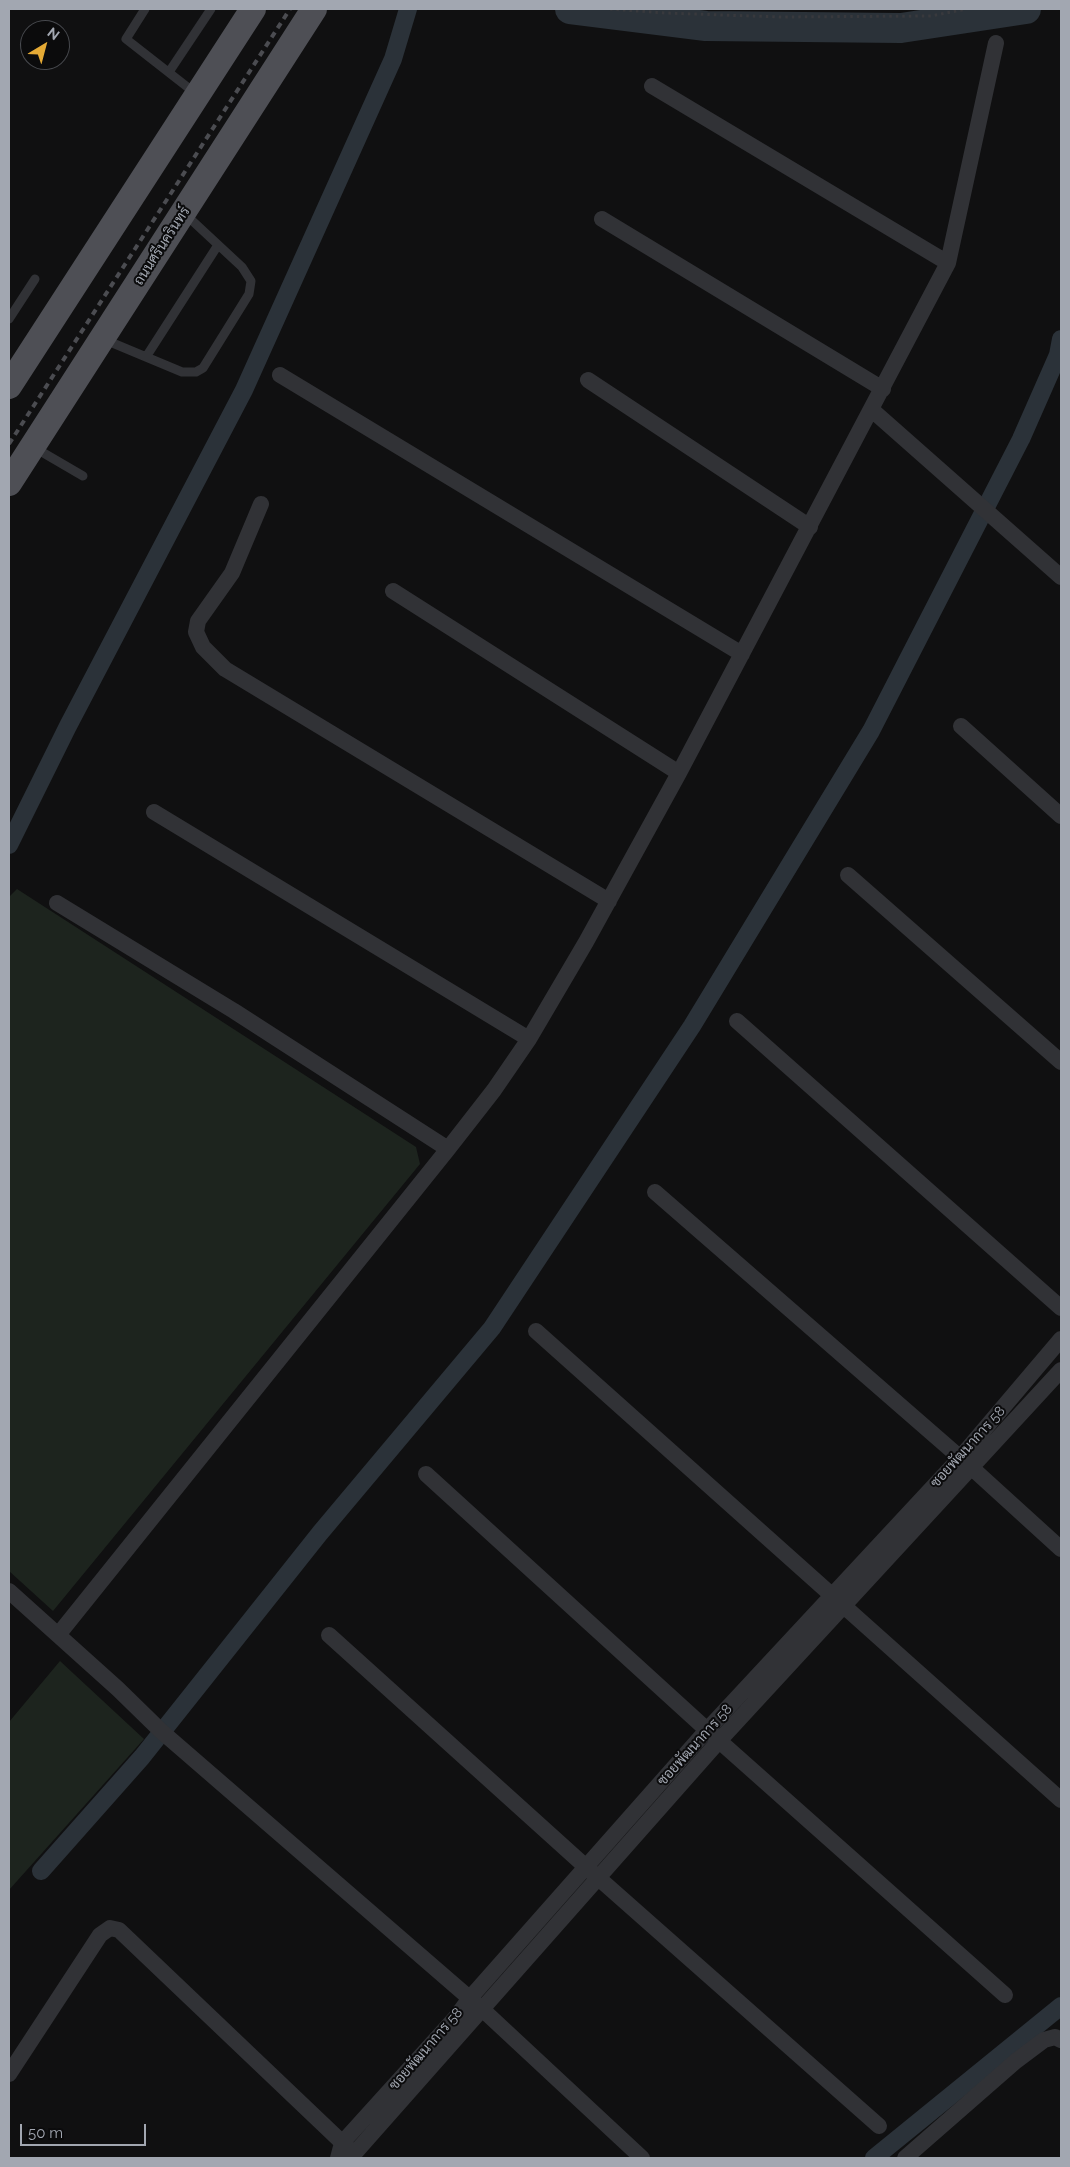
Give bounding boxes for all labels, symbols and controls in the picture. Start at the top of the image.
north arrow [20,20,70,70]
text: N [44,24,63,43]
street label: ถนนศรีนครินทร์ [130,204,194,288]
street label: ซอยพัฒนาการ 58 [927,1403,1009,1491]
street label: ซอยพัฒนาการ 58 [654,1701,736,1789]
street label: ซอยพัฒนาการ 58 [386,2004,466,2094]
scale bar [22,2114,149,2146]
text: 50 m [28,2124,63,2142]

